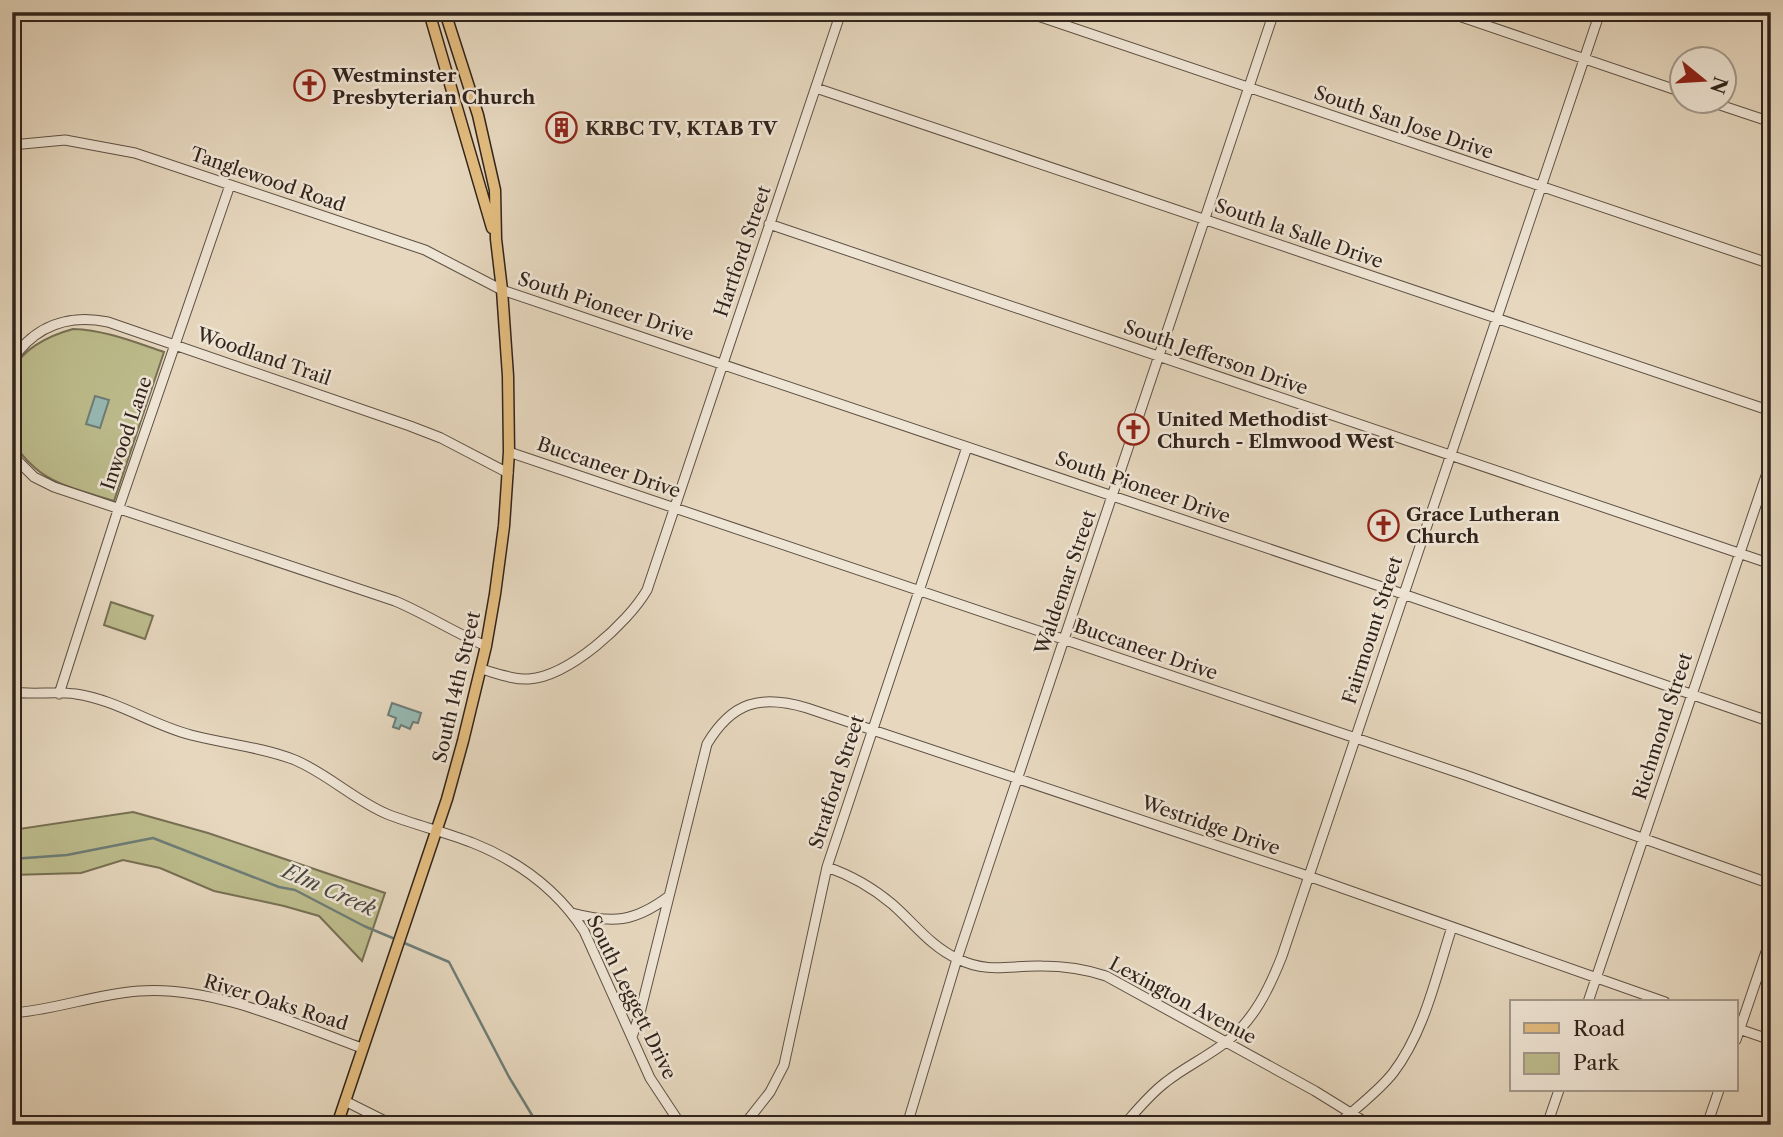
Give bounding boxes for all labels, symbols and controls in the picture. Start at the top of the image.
north arrow [1668,46,1738,116]
place label: Westminster Presbyterian Church [331,64,535,109]
church icon: Westminster Presbyterian Church [292,69,326,103]
text: N [1705,74,1732,97]
street label: South San Jose Drive [1311,81,1497,164]
building icon: KRBC TV, KTAB TV [545,111,579,145]
place label: KRBC TV, KTAB TV [585,117,779,140]
street label: Tanglewood Road [187,142,349,217]
street label: Hartford Street [709,182,776,320]
street label: South la Salle Drive [1212,194,1386,273]
street label: South Pioneer Drive [515,267,697,346]
street label: South Jefferson Drive [1121,315,1311,400]
street label: Woodland Trail [193,322,334,390]
street label: Inwood Lane [96,373,157,493]
place label: United Methodist Church - Elmwood West [1157,408,1395,453]
church icon: United Methodist Church - Elmwood West [1117,413,1151,447]
street label: Buccaneer Drive [534,432,684,503]
street label: South Pioneer Drive [1052,447,1233,528]
place label: Grace Lutheran Church [1406,503,1560,548]
street label: Waldemar Street [1030,507,1101,658]
church icon: Grace Lutheran Church [1366,508,1400,542]
street label: Fairmount Street [1338,553,1407,707]
street label: South 14th Street [428,609,485,765]
street label: Buccaneer Drive [1071,614,1221,685]
street label: Richmond Street [1628,649,1697,803]
street label: Stratford Street [804,712,869,852]
street label: Westridge Drive [1138,791,1283,860]
water label: Elm Creek [277,857,380,921]
street label: South Leggett Drive [582,911,681,1083]
street label: Lexington Avenue [1105,952,1260,1049]
street label: River Oaks Road [201,970,351,1035]
legend [1510,1000,1738,1092]
text: Road [1573,1016,1625,1041]
text: Park [1573,1050,1619,1075]

